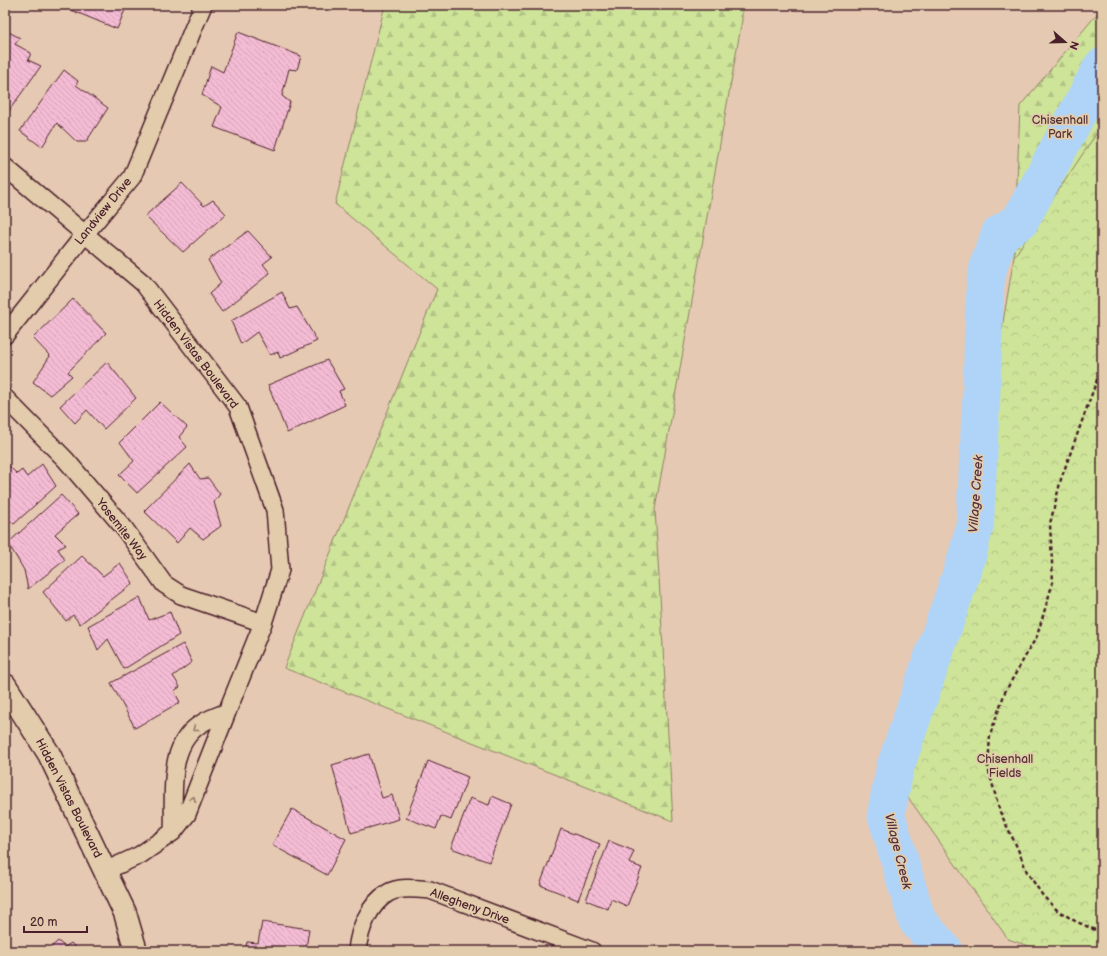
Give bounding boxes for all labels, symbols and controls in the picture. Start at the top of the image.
north arrow [1045,22,1085,62]
text: N [1066,39,1081,51]
park label: Chisenhall Park [1032,113,1088,142]
street label: Landview Drive [72,175,135,248]
street label: Hidden Vistas Boulevard [150,297,241,412]
water label: Village Creek [965,454,987,534]
street label: Yosemite Way [92,495,151,564]
one-way arrow [192,725,200,732]
street label: Hidden Vistas Boulevard [32,736,105,861]
park label: Chisenhall Fields [977,752,1033,781]
one-way arrow [188,795,196,803]
water label: Village Creek [881,811,915,892]
street label: Allegheny Drive [428,885,512,928]
scale bar [24,908,87,934]
text: 20 m [30,915,57,930]

